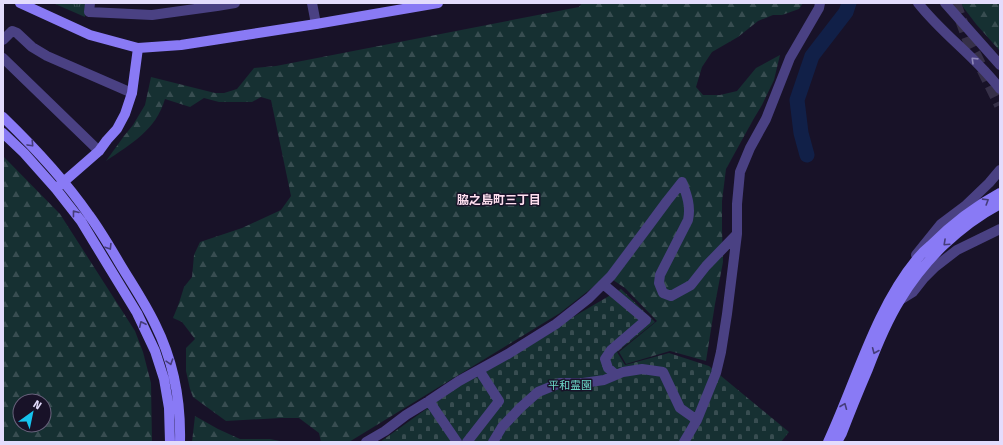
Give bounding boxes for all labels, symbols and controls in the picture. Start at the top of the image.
one-way arrow [971,57,979,65]
one-way arrow [26,139,33,147]
district label: 脇之島町三丁目 [457,193,541,207]
one-way arrow [982,198,989,206]
one-way arrow [72,210,79,217]
one-way arrow [943,239,951,246]
one-way arrow [105,243,112,250]
one-way arrow [139,320,147,328]
one-way arrow [872,347,880,354]
one-way arrow [165,358,173,365]
park label: 平和霊園 [548,379,592,392]
north arrow [12,393,52,433]
text: N [31,398,44,412]
one-way arrow [839,403,847,410]

